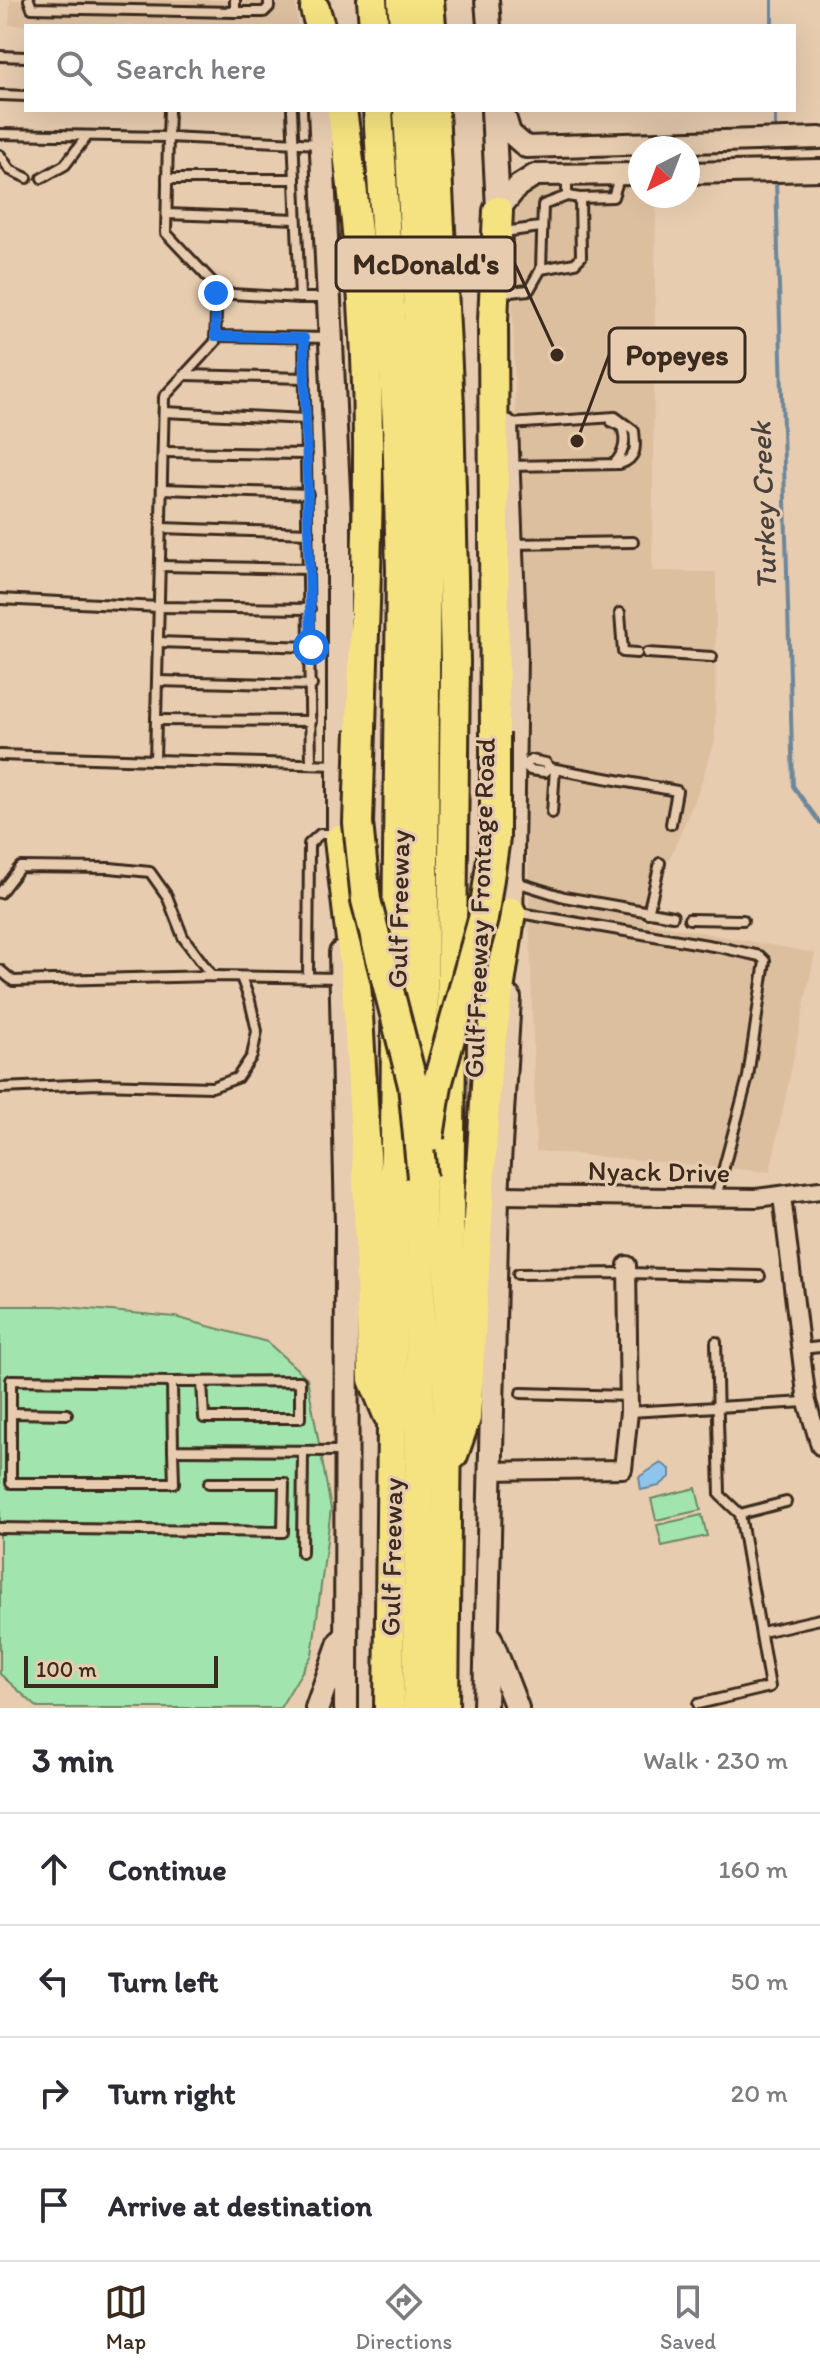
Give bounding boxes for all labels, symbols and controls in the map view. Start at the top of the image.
search box [24,24,796,112]
icon: search [52,46,96,90]
text: Search here [116,50,266,87]
north arrow [628,136,700,208]
callout: McDonald's [336,237,515,291]
text: McDonald's [353,245,499,282]
route end [198,275,234,311]
callout: Popeyes [609,328,745,382]
text: Popeyes [625,336,729,373]
water label: Turkey Creek [742,419,784,591]
route start [293,629,329,665]
street label: Gulf Freeway Frontage Road [456,737,502,1079]
street label: Gulf Freeway [380,829,416,989]
street label: Nyack Drive [587,1153,731,1189]
street label: Gulf Freeway [373,1477,409,1637]
scale bar [24,1652,218,1688]
text: 100 m [36,1656,97,1683]
text: 3 min [32,1740,114,1781]
text: Walk · 230 m [643,1744,788,1776]
icon: ahead [32,1847,76,1891]
text: Continue [108,1851,227,1888]
text: 160 m [718,1853,788,1885]
icon: left [32,1959,76,2003]
text: Turn left [108,1963,219,2000]
text: 50 m [731,1965,788,1997]
icon: right [32,2071,76,2115]
text: Turn right [108,2075,236,2112]
text: 20 m [731,2077,788,2109]
icon: arrive [32,2183,76,2227]
text: Arrive at destination [108,2187,372,2224]
tab: Map [104,2280,148,2355]
tab: Directions [356,2280,452,2355]
tab: Saved [660,2280,716,2355]

